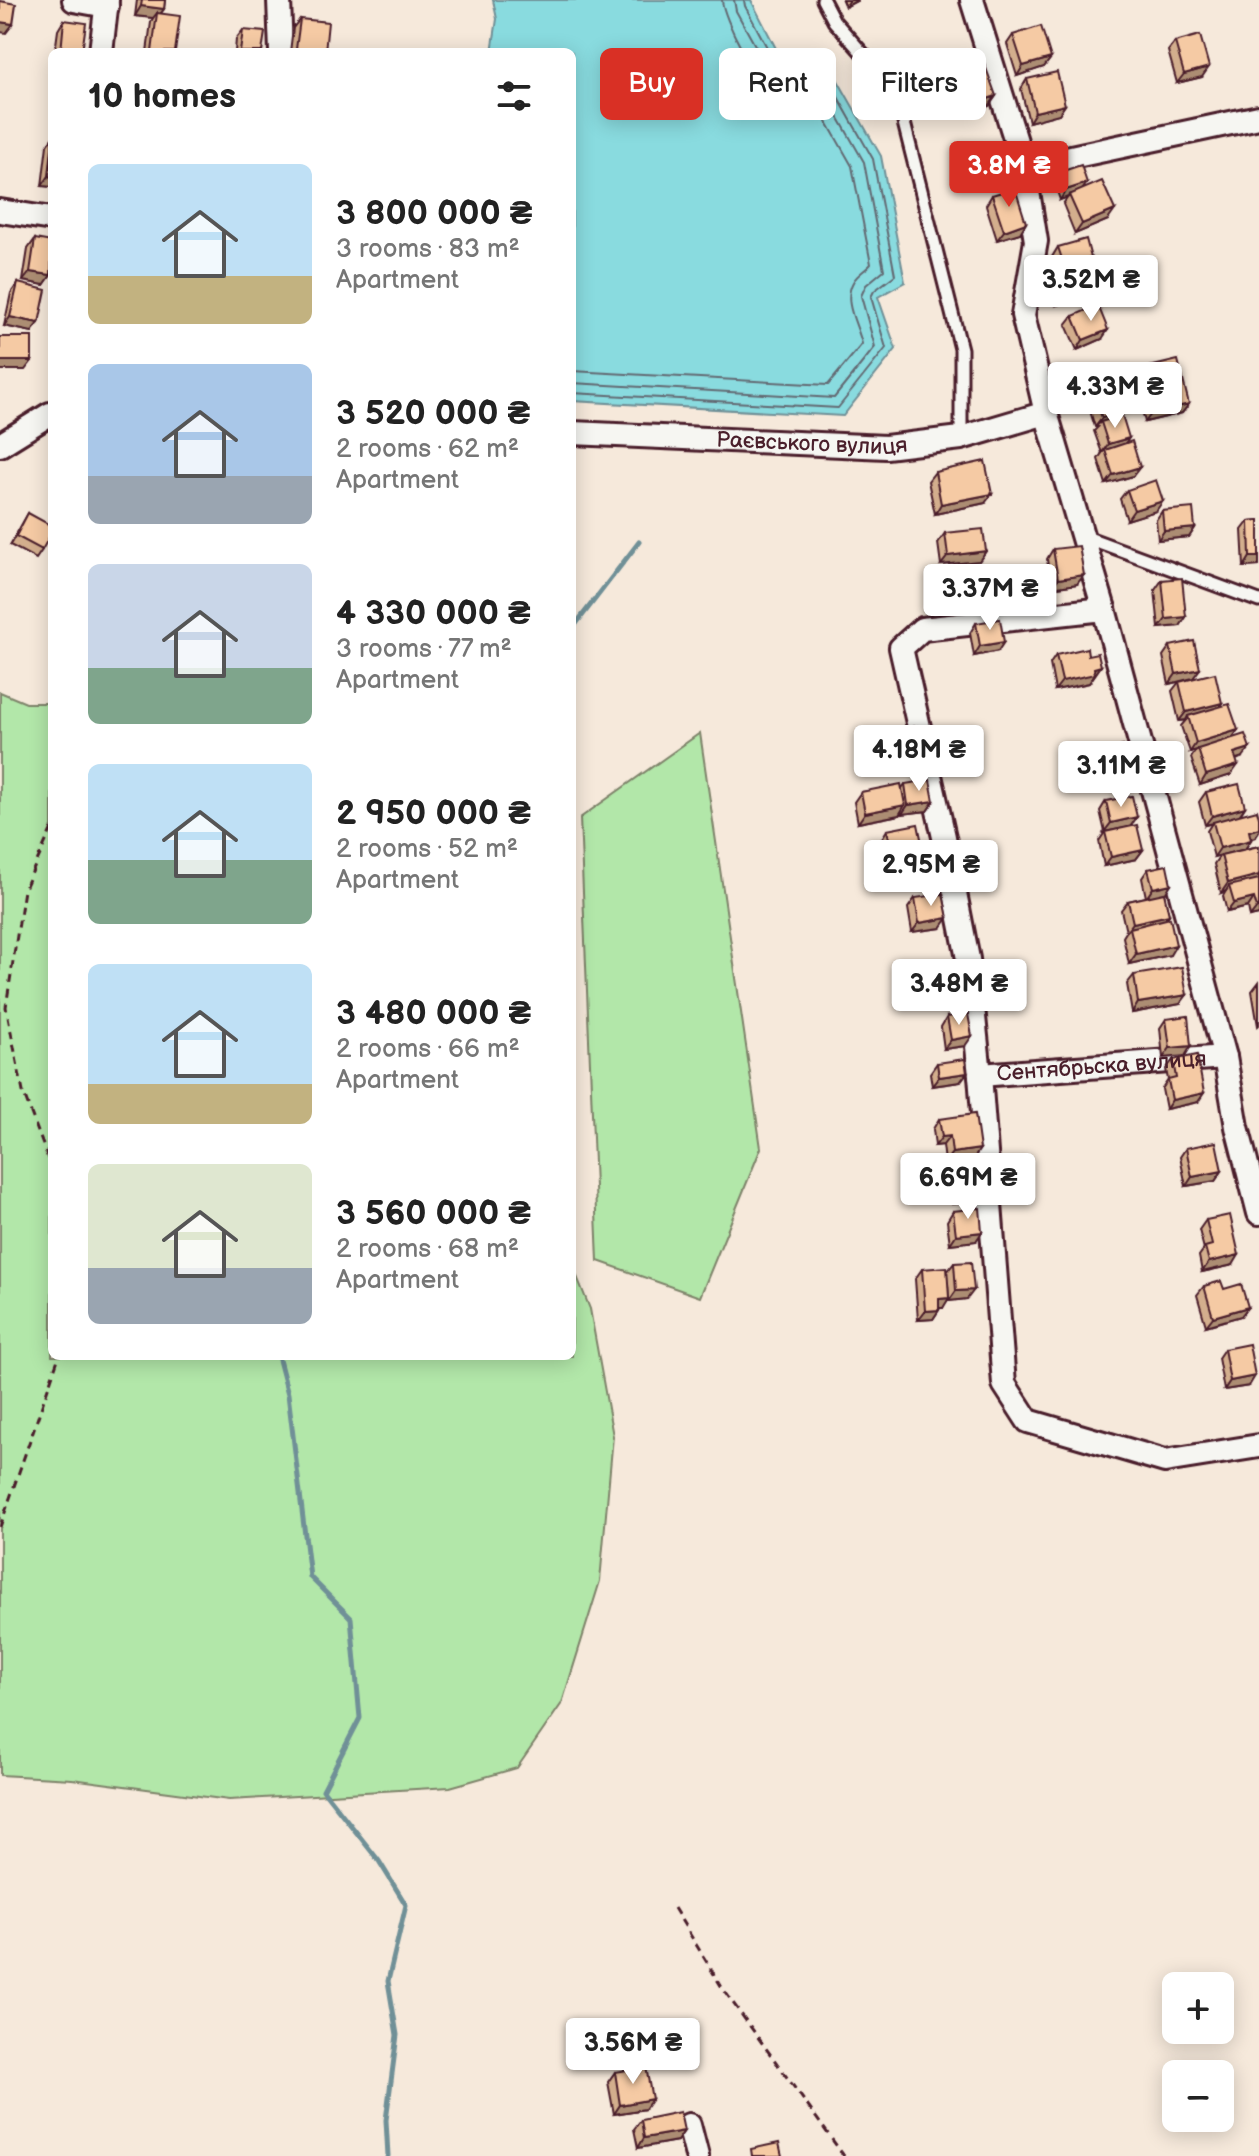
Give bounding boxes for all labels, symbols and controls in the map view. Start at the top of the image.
chip: Buy [600,48,703,120]
chip: Rent [719,48,836,120]
chip: Filters [852,48,986,120]
icon: filters [492,74,536,118]
text: 10 homes [88,76,236,117]
pin: 3.8M ₴ [944,141,1074,209]
text: 3.8M ₴ [967,151,1051,182]
text: 3 800 000 ₴ [336,193,532,234]
icon: home [152,196,248,292]
text: 3 rooms · 83 m² [336,234,520,265]
pin: 3.52M ₴ [1017,255,1165,323]
text: Apartment [336,265,459,296]
text: 3.52M ₴ [1042,265,1140,296]
pin: 4.33M ₴ [1041,362,1189,430]
text: 4.33M ₴ [1066,372,1164,403]
text: 3 520 000 ₴ [336,393,530,434]
icon: home [152,396,248,492]
street label: Раєвського вулиця [715,426,909,461]
text: 2 rooms · 62 m² [336,434,519,465]
text: Apartment [336,465,459,496]
pin: 3.37M ₴ [916,564,1064,632]
text: 3.37M ₴ [941,574,1039,605]
text: 4 330 000 ₴ [336,593,531,634]
icon: home [152,596,248,692]
text: 3 rooms · 77 m² [336,634,512,665]
text: Apartment [336,665,459,696]
pin: 4.18M ₴ [845,725,993,793]
text: 4.18M ₴ [872,735,966,766]
pin: 3.11M ₴ [1047,741,1195,809]
text: 3.11M ₴ [1076,751,1166,782]
text: 2 950 000 ₴ [336,793,531,834]
icon: home [152,796,248,892]
text: 2 rooms · 52 m² [336,834,518,865]
pin: 2.95M ₴ [857,840,1005,908]
text: 2.95M ₴ [882,850,980,881]
text: Apartment [336,865,459,896]
pin: 3.48M ₴ [885,959,1033,1027]
text: 3.48M ₴ [910,969,1008,1000]
text: 3 480 000 ₴ [336,993,531,1034]
icon: home [152,996,248,1092]
text: 2 rooms · 66 m² [336,1034,520,1065]
street label: Сентябрьска вулиця [996,1045,1207,1087]
text: Apartment [336,1065,459,1096]
pin: 6.69M ₴ [894,1153,1042,1221]
text: 6.69M ₴ [918,1163,1018,1194]
text: 3 560 000 ₴ [336,1193,531,1234]
icon: home [152,1196,248,1292]
text: 2 rooms · 68 m² [336,1234,519,1265]
text: Apartment [336,1265,459,1296]
map controls [1162,1972,1234,2132]
button: + [1162,1972,1234,2044]
pin: 3.56M ₴ [559,2018,707,2086]
text: 3.56M ₴ [584,2028,682,2059]
button: − [1162,2060,1234,2132]

